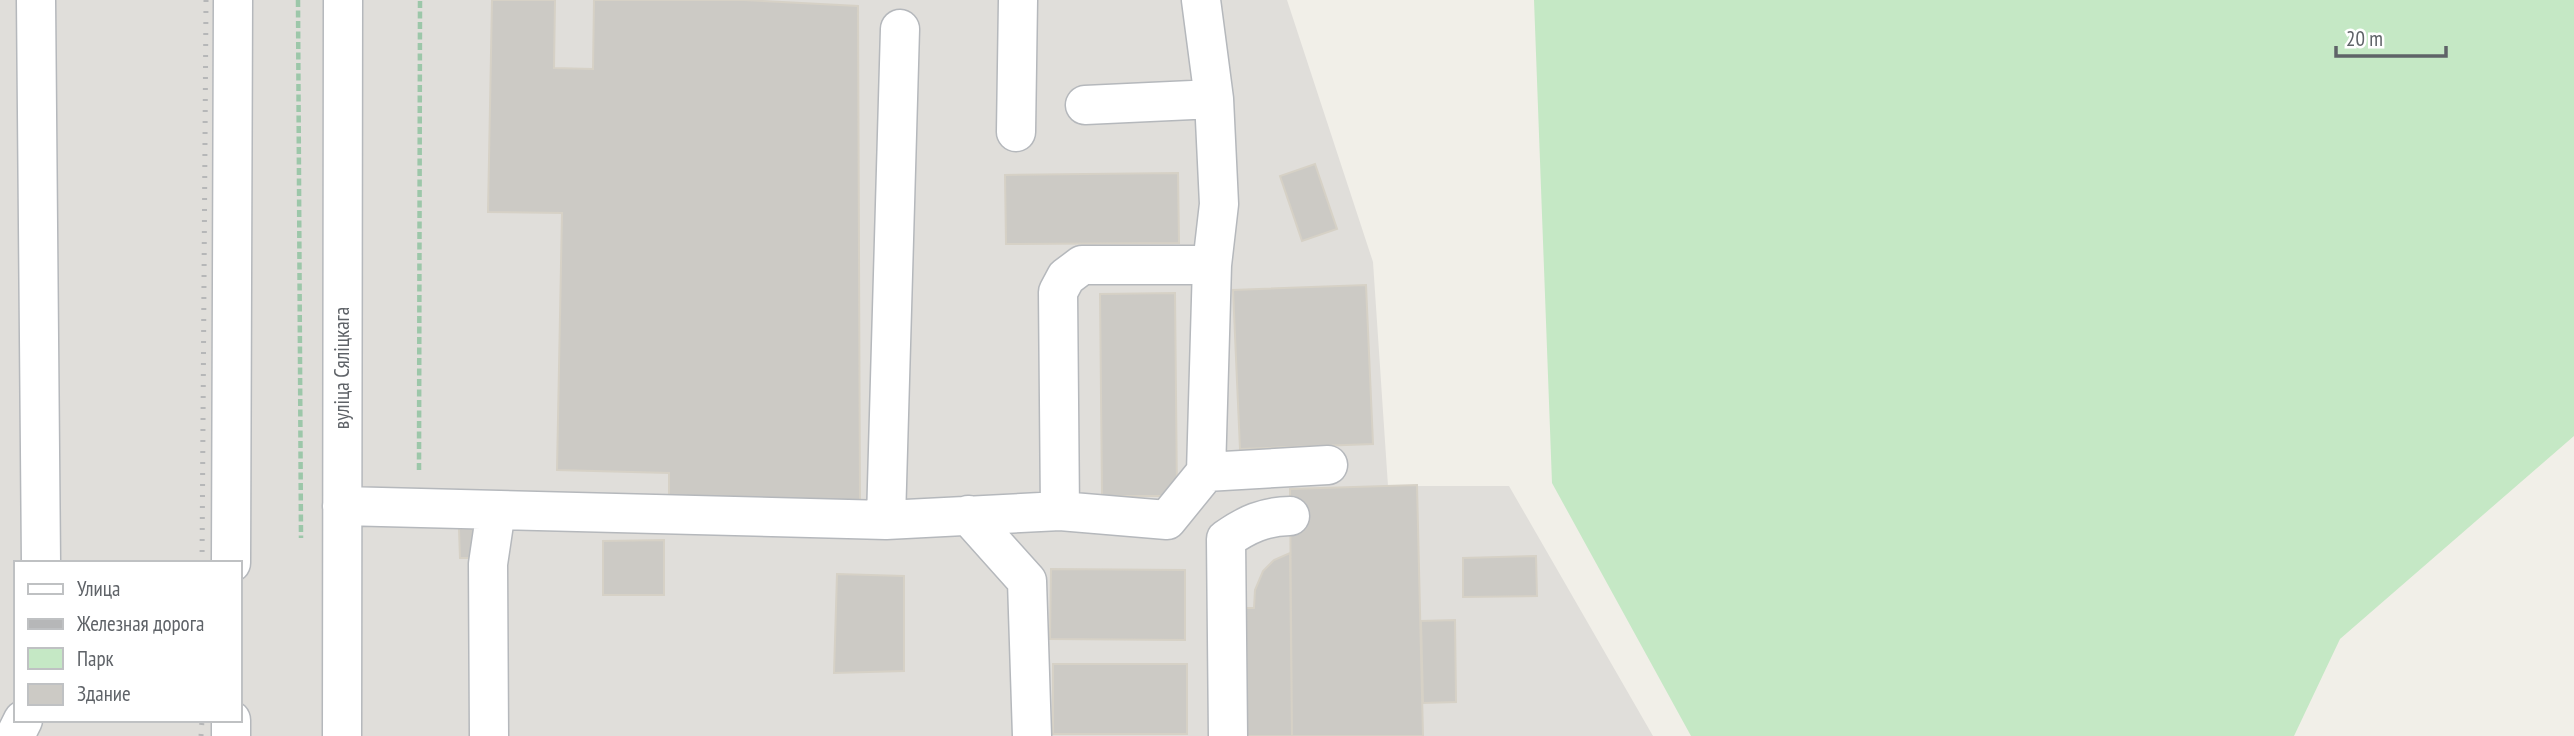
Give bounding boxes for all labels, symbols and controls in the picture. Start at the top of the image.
scale bar [2336,14,2446,58]
text: 20 m [2346,25,2383,52]
street label: вуліца Сяліцкага [328,307,355,429]
legend [14,561,242,722]
text: Улица [77,575,120,602]
text: Железная дорога [76,610,204,637]
text: Парк [77,645,114,672]
text: Здание [77,680,131,707]

